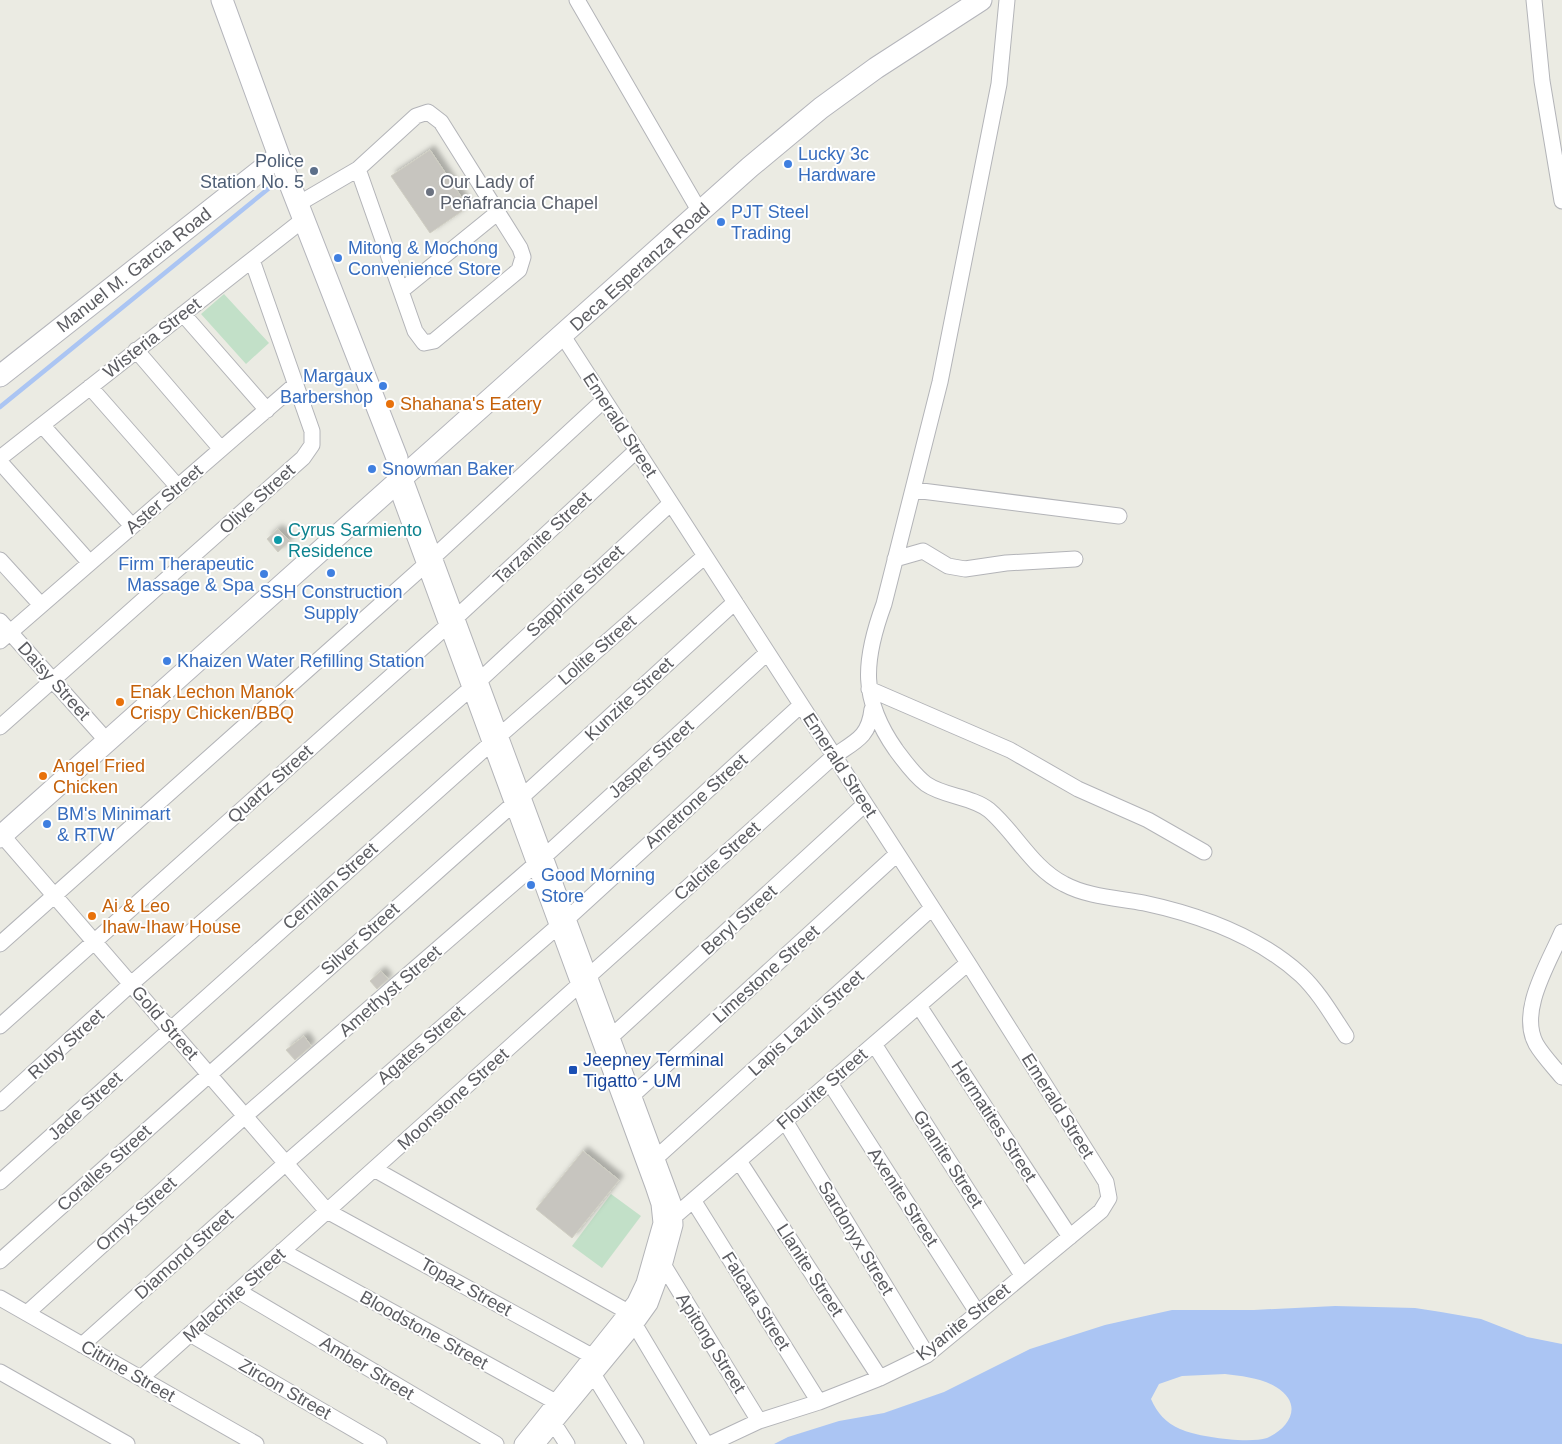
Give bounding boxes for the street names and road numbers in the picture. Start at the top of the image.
street label: Deca Esperanza Road [566,199,714,335]
street label: Manuel M. Garcia Road [53,204,215,336]
street label: Wisteria Street [99,294,205,382]
street label: Emerald Street [579,369,661,481]
street label: Aster Street [122,460,206,538]
street label: Olive Street [215,460,299,538]
street label: Tarzanite Street [489,488,595,588]
street label: Sapphire Street [522,541,628,641]
street label: Lolite Street [554,611,640,689]
street label: Daisy Street [14,638,94,724]
street label: Kunzite Street [581,653,677,745]
street label: Emerald Street [799,709,881,821]
street label: Jasper Street [605,716,697,802]
street label: Quartz Street [224,741,316,827]
street label: Ametrone Street [641,750,751,852]
street label: Calcite Street [670,817,764,905]
street label: Cernilan Street [279,838,381,934]
street label: Beryl Street [697,881,781,959]
street label: Silver Street [317,899,403,979]
street label: Limestone Street [709,921,823,1027]
street label: Amethyst Street [335,941,445,1041]
street label: Lapis Lazuli Street [744,966,868,1080]
street label: Gold Street [128,982,202,1064]
street label: Agates Street [373,1002,469,1088]
street label: Ruby Street [24,1005,108,1083]
street label: Moonstone Street [394,1044,512,1154]
street label: Flourite Street [773,1044,871,1134]
street label: Emerald Street [1018,1050,1098,1162]
street label: Hermatites Street [947,1057,1041,1185]
street label: Jade Street [44,1068,126,1144]
street label: Granite Street [909,1107,987,1211]
street label: Coralles Street [53,1121,155,1215]
street label: Axenite Street [864,1144,942,1250]
street label: Ornyx Street [92,1173,180,1255]
street label: Sardonyx Street [814,1178,898,1298]
street label: Diamond Street [131,1205,237,1303]
street label: Llanite Street [773,1220,847,1320]
street label: Malachite Street [179,1244,289,1346]
street label: Falcata Street [718,1248,794,1354]
street label: Topaz Street [417,1254,515,1320]
street label: Kyanite Street [912,1279,1014,1365]
street label: Bloodstone Street [357,1287,491,1373]
street label: Apitong Street [672,1289,750,1397]
street label: Amber Street [316,1332,418,1404]
street label: Citrine Street [78,1336,178,1406]
street label: Zircon Street [235,1355,335,1423]

